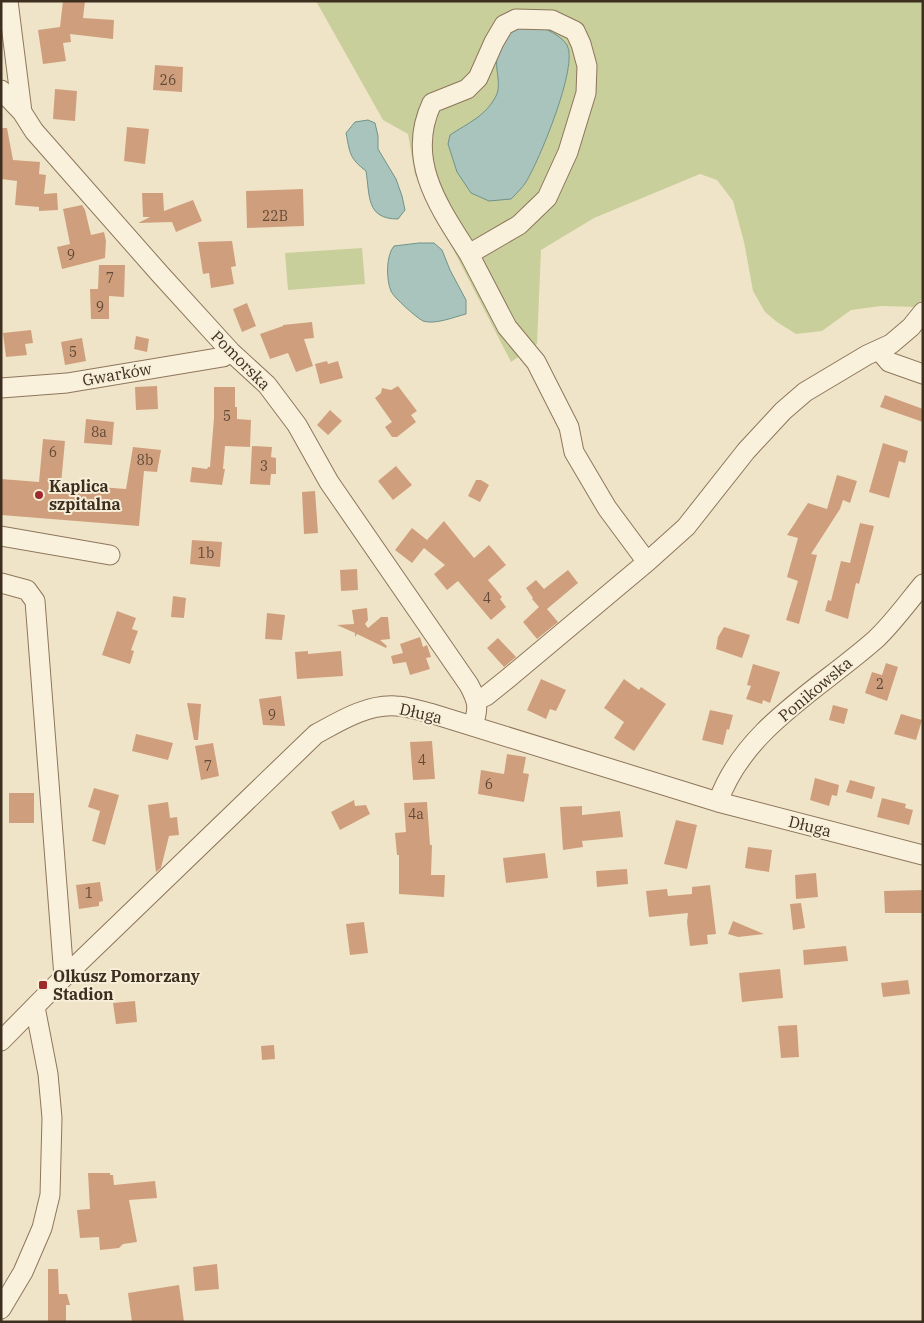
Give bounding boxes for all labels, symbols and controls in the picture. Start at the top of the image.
house number: 26 [160,71,176,89]
house number: 22B [262,207,288,225]
house number: 9 [67,246,75,264]
house number: 7 [106,269,114,287]
house number: 9 [96,298,104,316]
street label: Pomorska [207,326,275,394]
house number: 5 [69,343,77,361]
street label: Gwarków [81,358,154,390]
house number: 5 [223,407,231,425]
house number: 8a [91,423,107,441]
house number: 6 [49,443,57,461]
house number: 8b [137,451,153,469]
house number: 3 [260,457,268,475]
place label: Kaplica szpitalna [49,476,121,514]
marker: Kaplica szpitalna [33,489,45,501]
house number: 1b [198,544,214,562]
house number: 4 [483,589,491,607]
street label: Ponikowska [774,652,856,726]
house number: 2 [876,675,884,693]
street label: Długa [398,698,445,728]
house number: 9 [268,706,276,724]
house number: 4 [418,751,426,769]
house number: 7 [204,757,212,775]
house number: 6 [485,775,493,793]
house number: 4a [408,805,424,823]
street label: Długa [786,811,834,841]
house number: 1 [85,884,93,902]
place label: Olkusz Pomorzany Stadion [53,966,201,1004]
marker: Olkusz Pomorzany Stadion [37,979,49,991]

